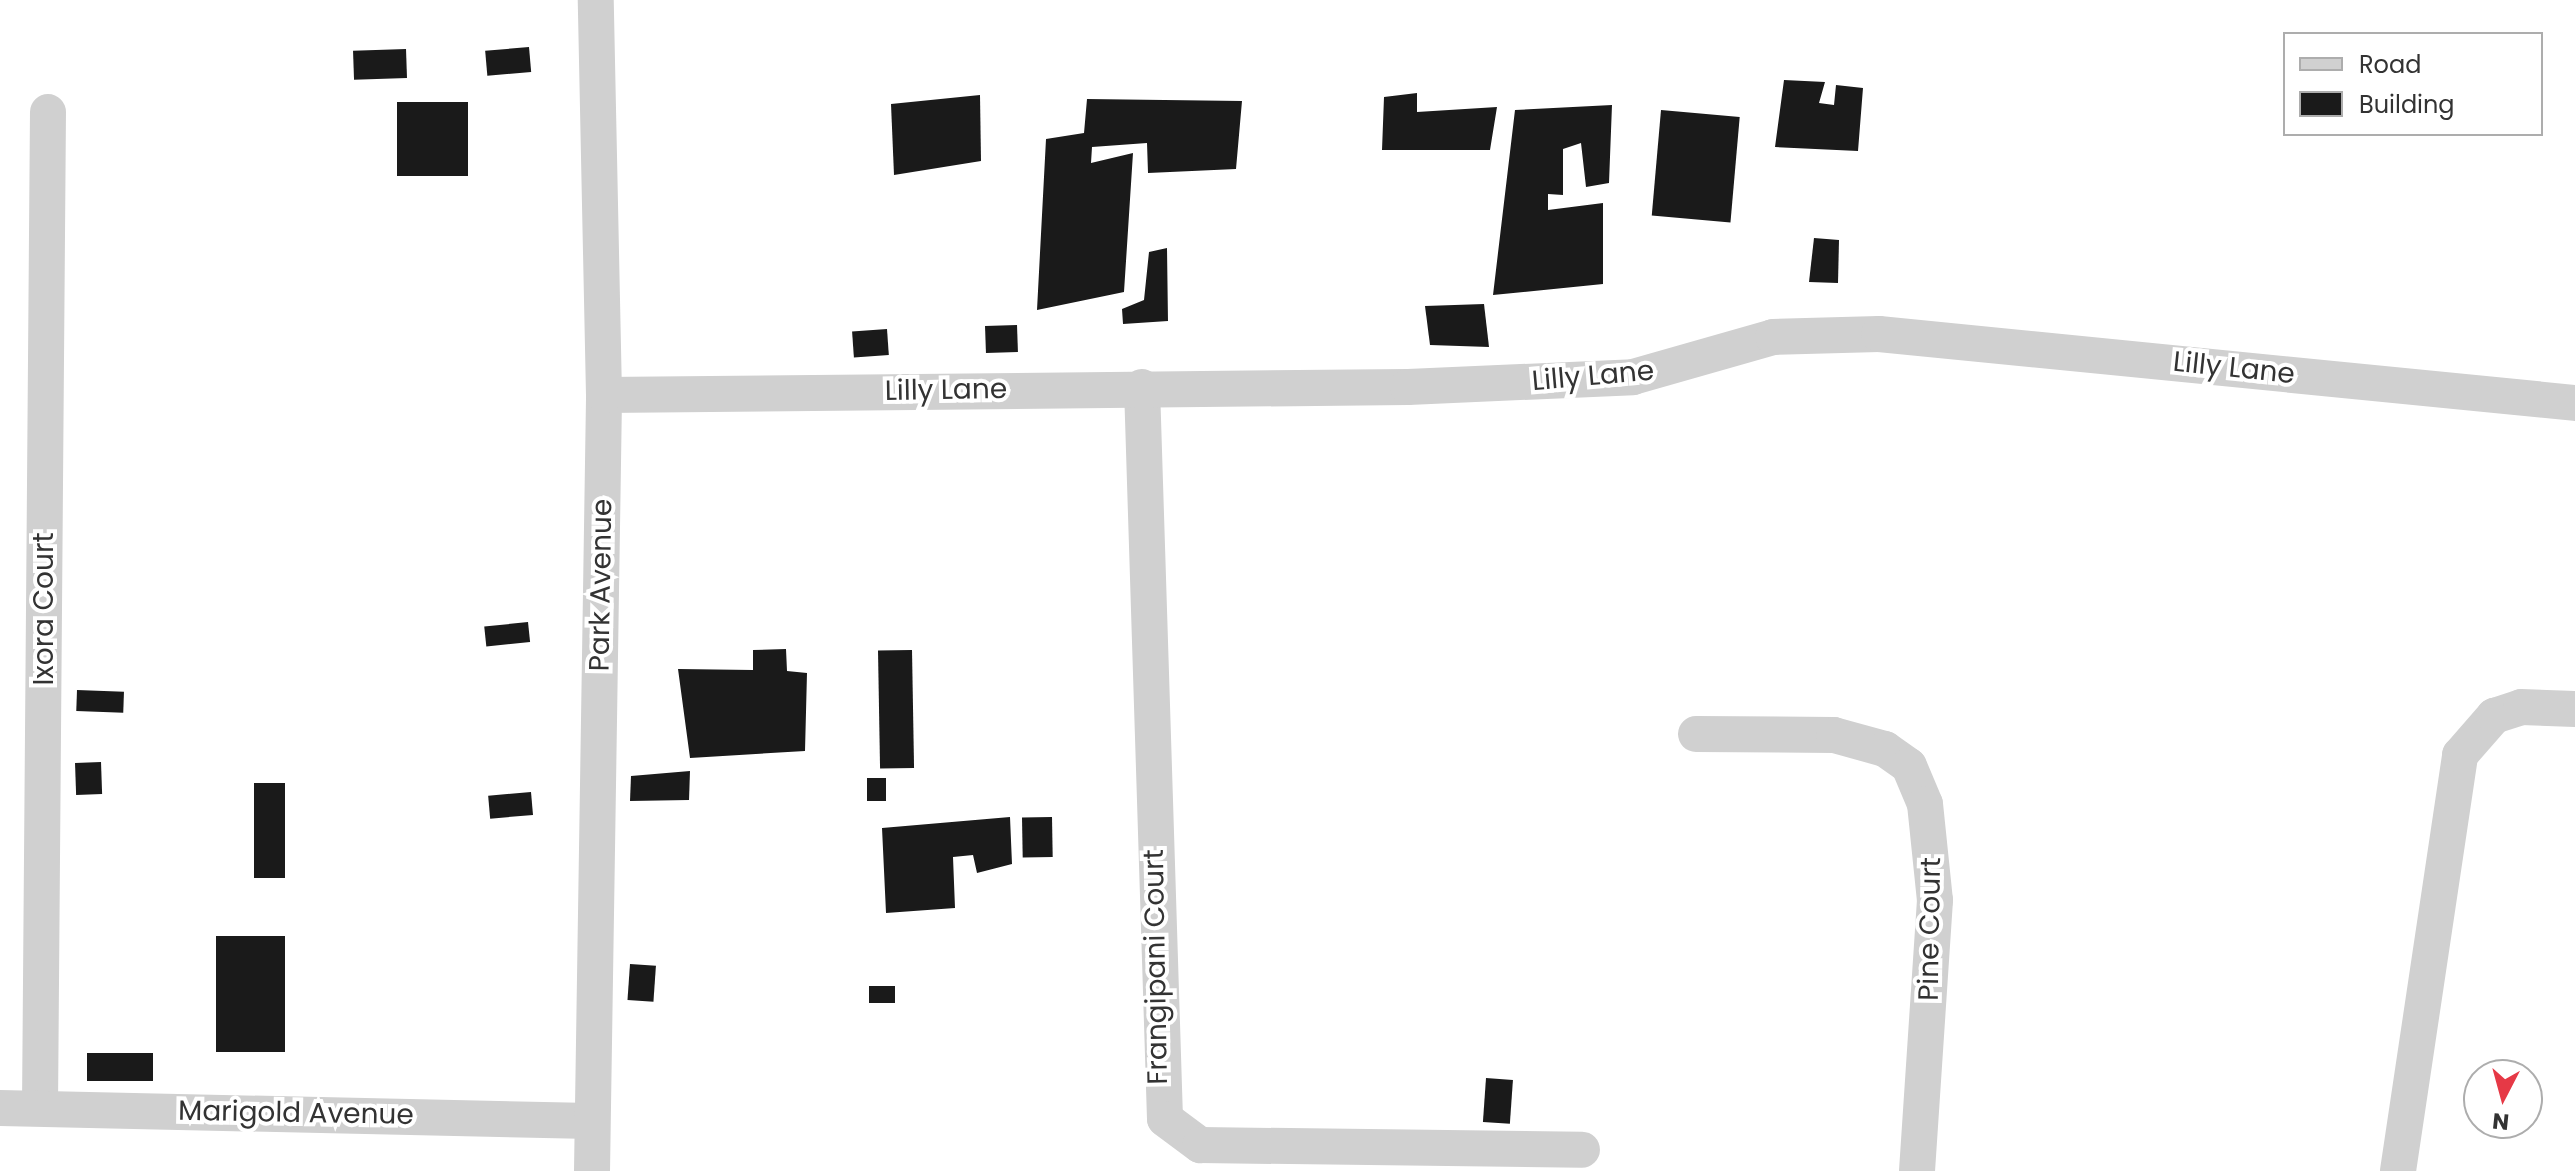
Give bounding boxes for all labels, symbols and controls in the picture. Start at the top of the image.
legend [2283,32,2543,136]
text: Road [2359,48,2421,81]
text: Building [2359,88,2455,121]
street label: Lilly Lane [2171,345,2297,391]
street label: Lilly Lane [1531,354,1655,398]
street label: Lilly Lane [885,372,1007,408]
street label: Park Avenue [583,498,619,672]
street label: Ixora Court [27,532,61,686]
street label: Frangipani Court [1137,849,1175,1085]
street label: Pine Court [1912,857,1948,1001]
north arrow [2463,1059,2543,1139]
street label: Marigold Avenue [178,1094,414,1132]
text: N [2491,1105,2511,1138]

